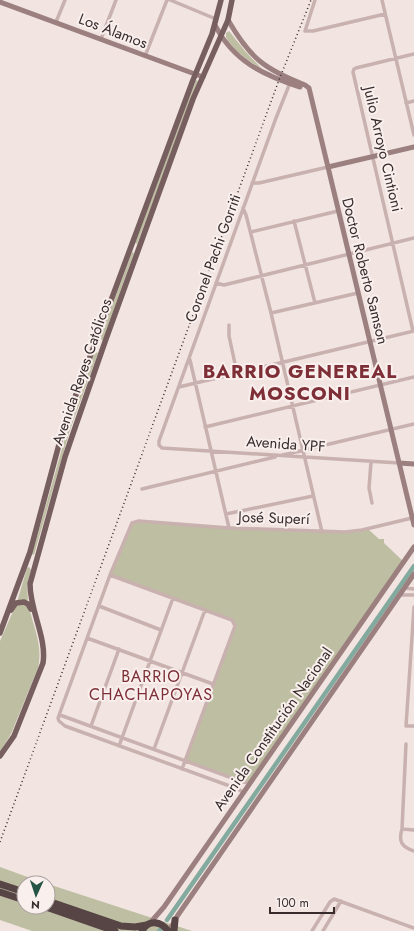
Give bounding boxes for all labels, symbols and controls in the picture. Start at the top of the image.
street label: Los Álamos [75,8,151,54]
street label: Julio Arroyo Cintioni [357,82,408,214]
street label: Coronel Pachi Gorriti [180,191,246,325]
street label: Doctor Roberto Samson [336,195,394,347]
street label: Avenida Reyes Católicos [47,296,117,448]
district label: BARRIO GENEREAL MOSCONI [203,358,397,407]
street label: Avenida YPF [246,430,326,458]
street label: José Superí [236,506,311,530]
street label: Avenida Constitución Nacional [208,643,338,815]
district label: BARRIO CHACHAPOYAS [89,665,213,706]
north arrow [16,875,56,915]
scale bar [270,889,334,915]
text: 100 m [276,894,309,912]
text: N [31,897,40,913]

